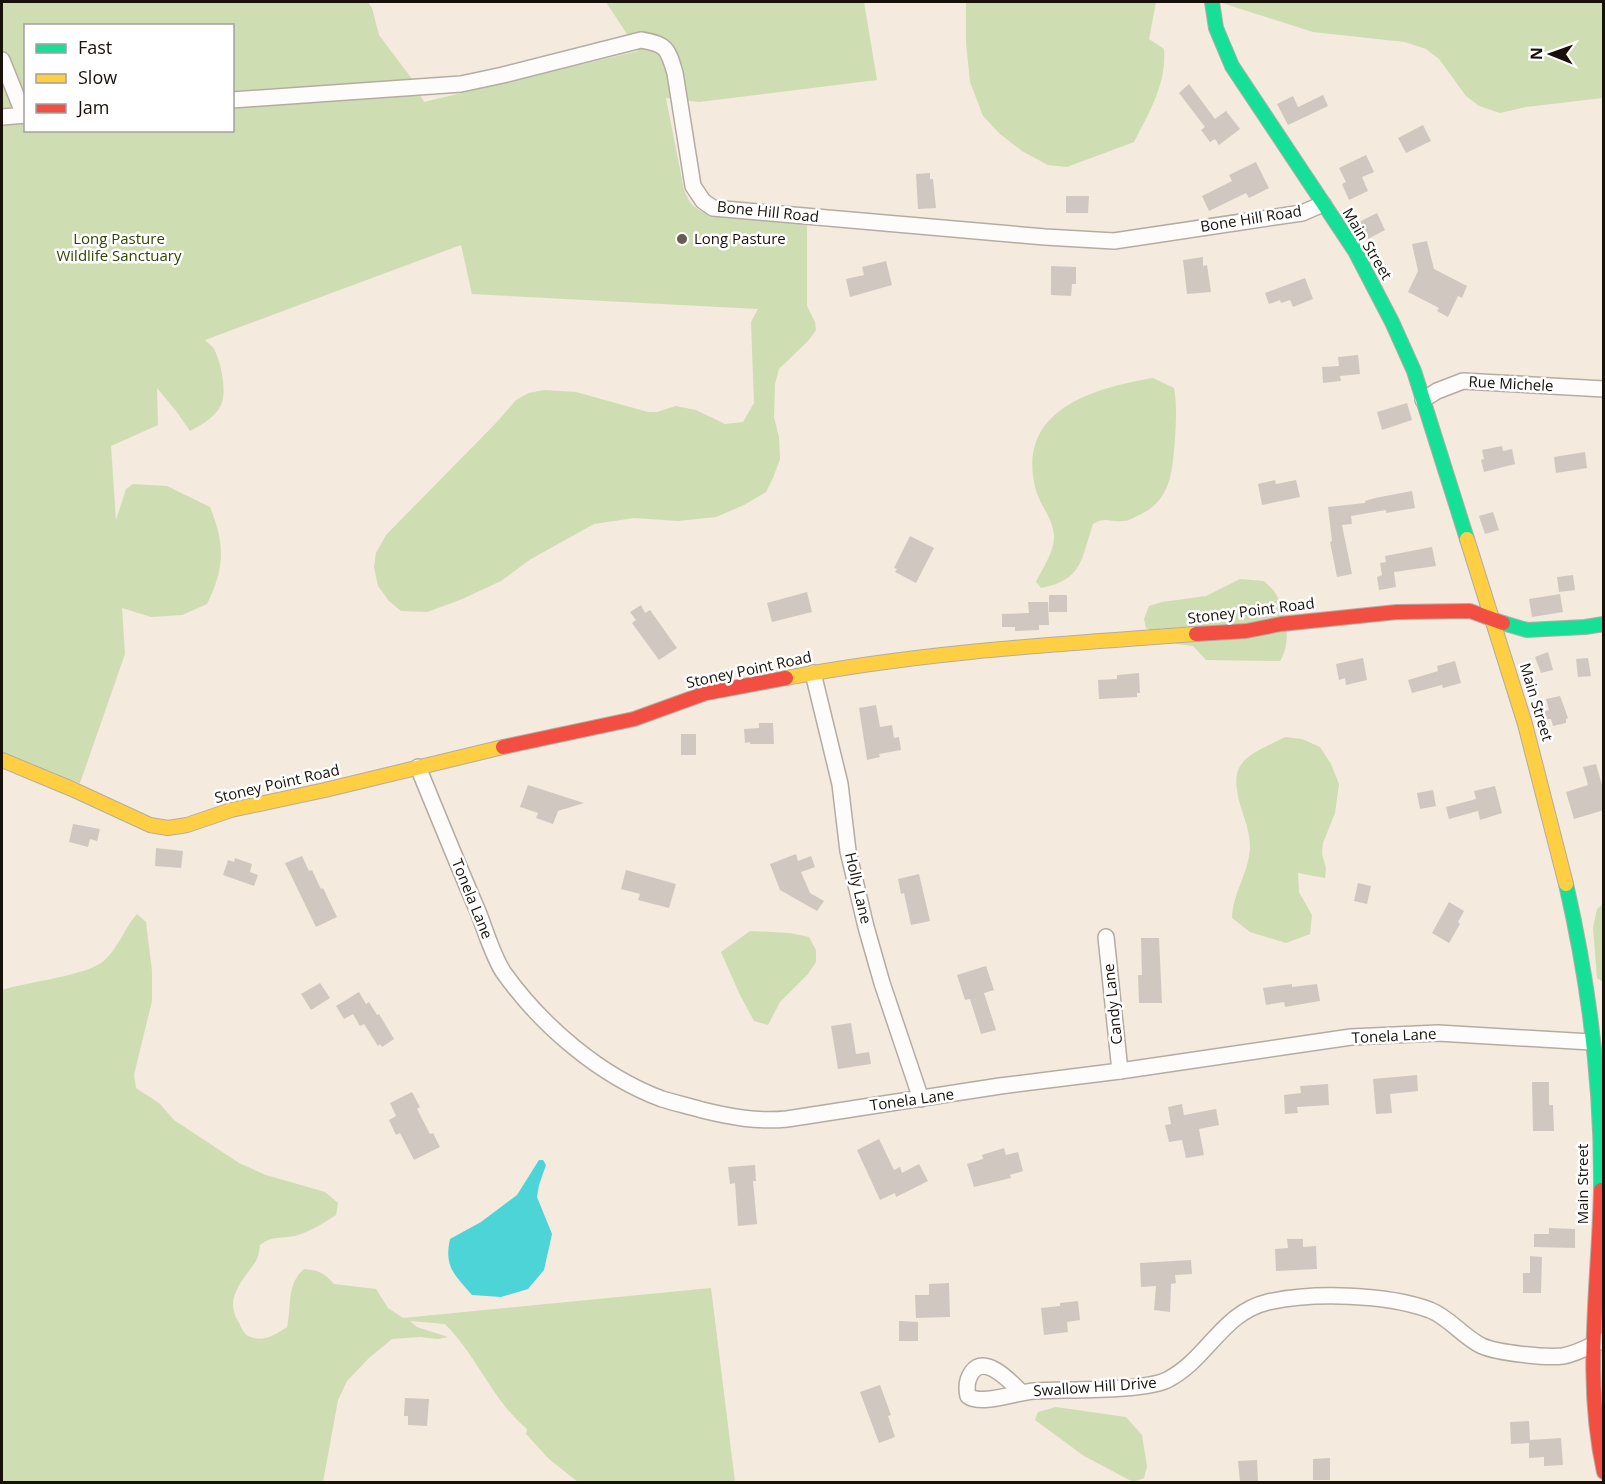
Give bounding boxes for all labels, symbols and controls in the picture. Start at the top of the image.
legend [24,24,234,132]
north arrow [1521,24,1581,84]
text: Fast [78,35,112,59]
text: N [1525,47,1547,60]
text: Slow [78,65,117,89]
text: Jam [76,95,110,119]
street label: Bone Hill Road [716,196,820,226]
street label: Bone Hill Road [1199,200,1303,236]
street label: Main Street [1339,204,1397,283]
park label: Long Pasture Wildlife Sanctuary [56,228,182,265]
place label: Long Pasture [694,228,786,248]
marker: Long Pasture [675,232,689,246]
street label: Rue Michele [1468,371,1554,395]
street label: Stoney Point Road [1186,592,1315,628]
street label: Stoney Point Road [684,646,813,692]
street label: Main Street [1516,660,1558,743]
street label: Stoney Point Road [212,759,341,807]
street label: Holly Lane [841,850,877,926]
street label: Tonela Lane [448,856,498,942]
street label: Candy Lane [1098,963,1126,1046]
street label: Tonela Lane [1351,1023,1437,1047]
street label: Tonela Lane [869,1083,955,1115]
street label: Main Street [1572,1144,1592,1224]
street label: Swallow Hill Drive [1033,1372,1157,1400]

